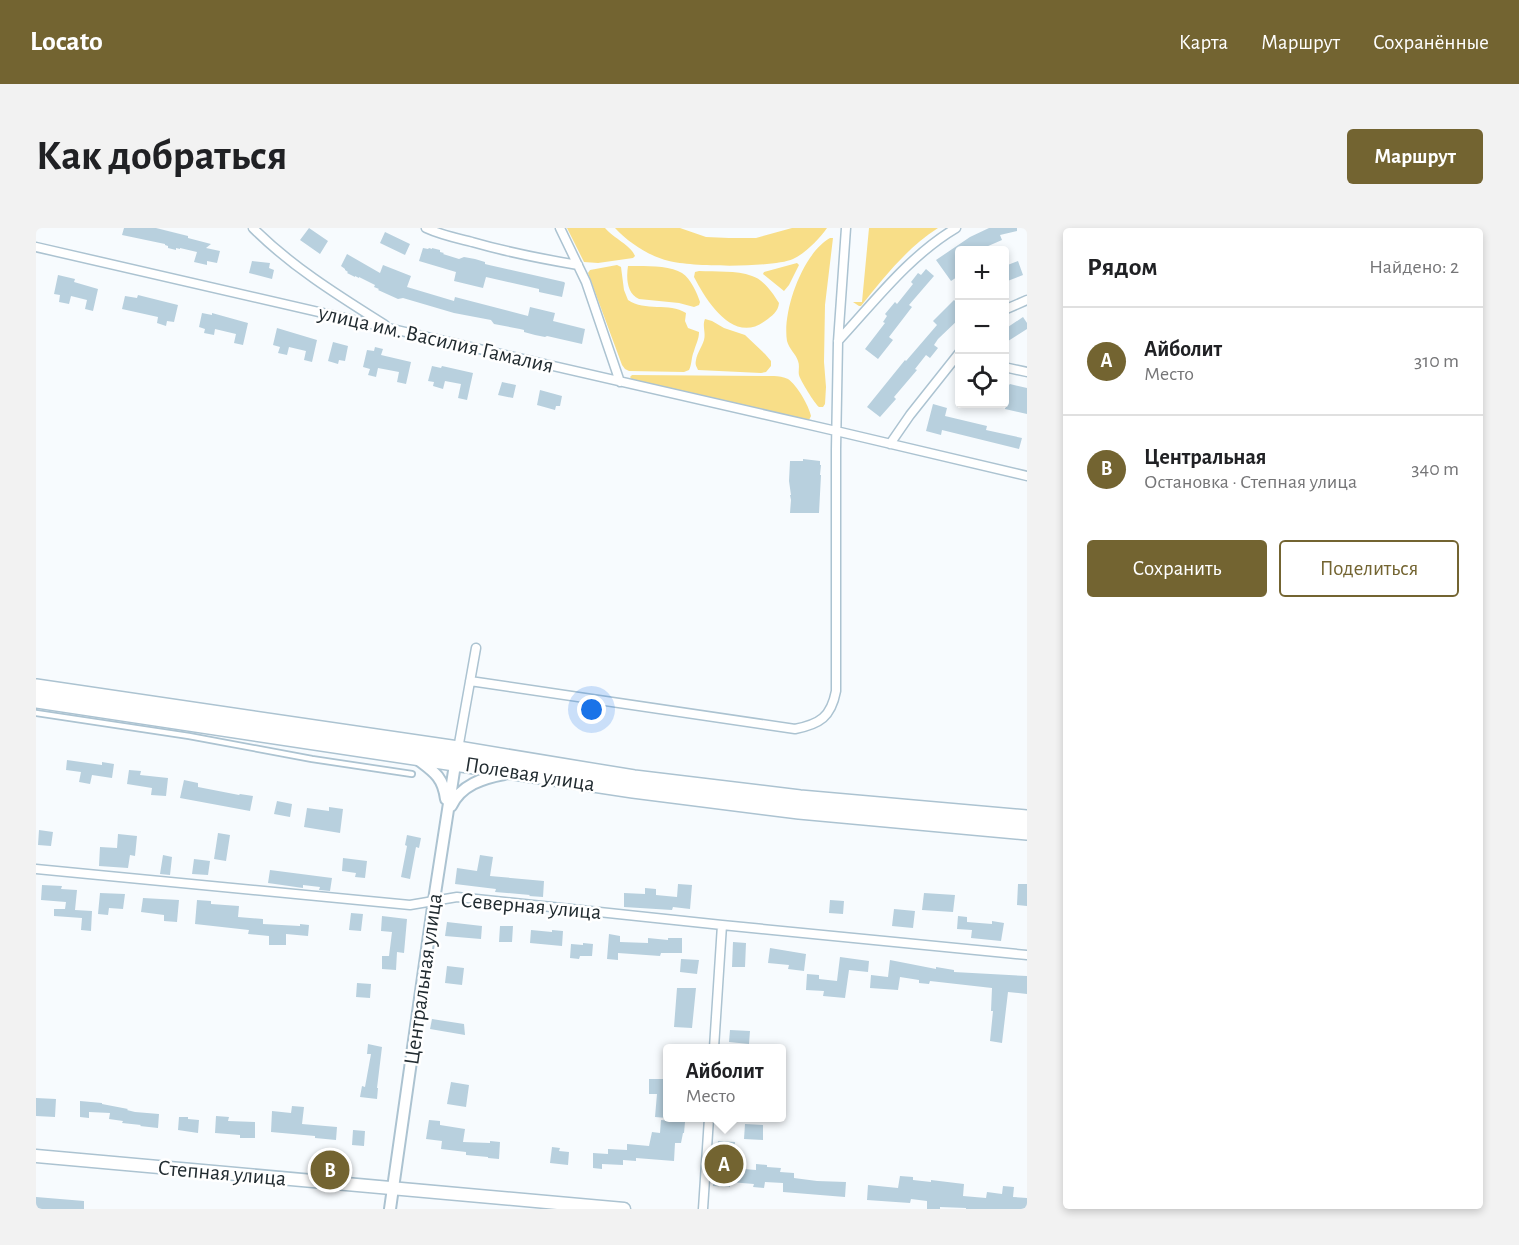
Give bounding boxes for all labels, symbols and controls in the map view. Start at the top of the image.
text: Locato [30,28,103,56]
text: Карта [1179,32,1228,53]
text: Маршрут [1261,32,1340,53]
text: Сохранённые [1373,32,1489,53]
button: Маршрут [1347,129,1483,184]
text: Как добраться [36,135,287,177]
map controls [955,246,1009,408]
button: + [955,246,1009,300]
text: Рядом [1087,254,1158,280]
text: Найдено: 2 [1369,257,1459,277]
button: − [955,300,1009,354]
street label: улица им. Василия Гамалия [315,301,556,377]
text: Айболит [1144,338,1222,360]
text: A [1101,351,1113,371]
text: 310 m [1414,351,1459,371]
button: locate [955,354,1009,408]
text: Место [1144,364,1194,384]
text: Центральная [1144,446,1267,468]
text: B [1101,459,1112,479]
text: 340 m [1411,459,1459,479]
text: Остановка · Степная улица [1144,472,1357,492]
button: Сохранить [1087,540,1267,597]
button: Поделиться [1279,540,1459,597]
your location [577,695,606,724]
street label: Полевая улица [463,753,597,795]
street label: Северная улица [460,889,602,923]
street label: Центральная улица [400,892,446,1066]
popup [663,1044,786,1122]
text: Айболит [685,1060,764,1082]
text: Место [685,1086,735,1106]
pin: A [704,1142,744,1186]
pin: B [310,1148,350,1192]
street label: Степная улица [157,1156,287,1190]

